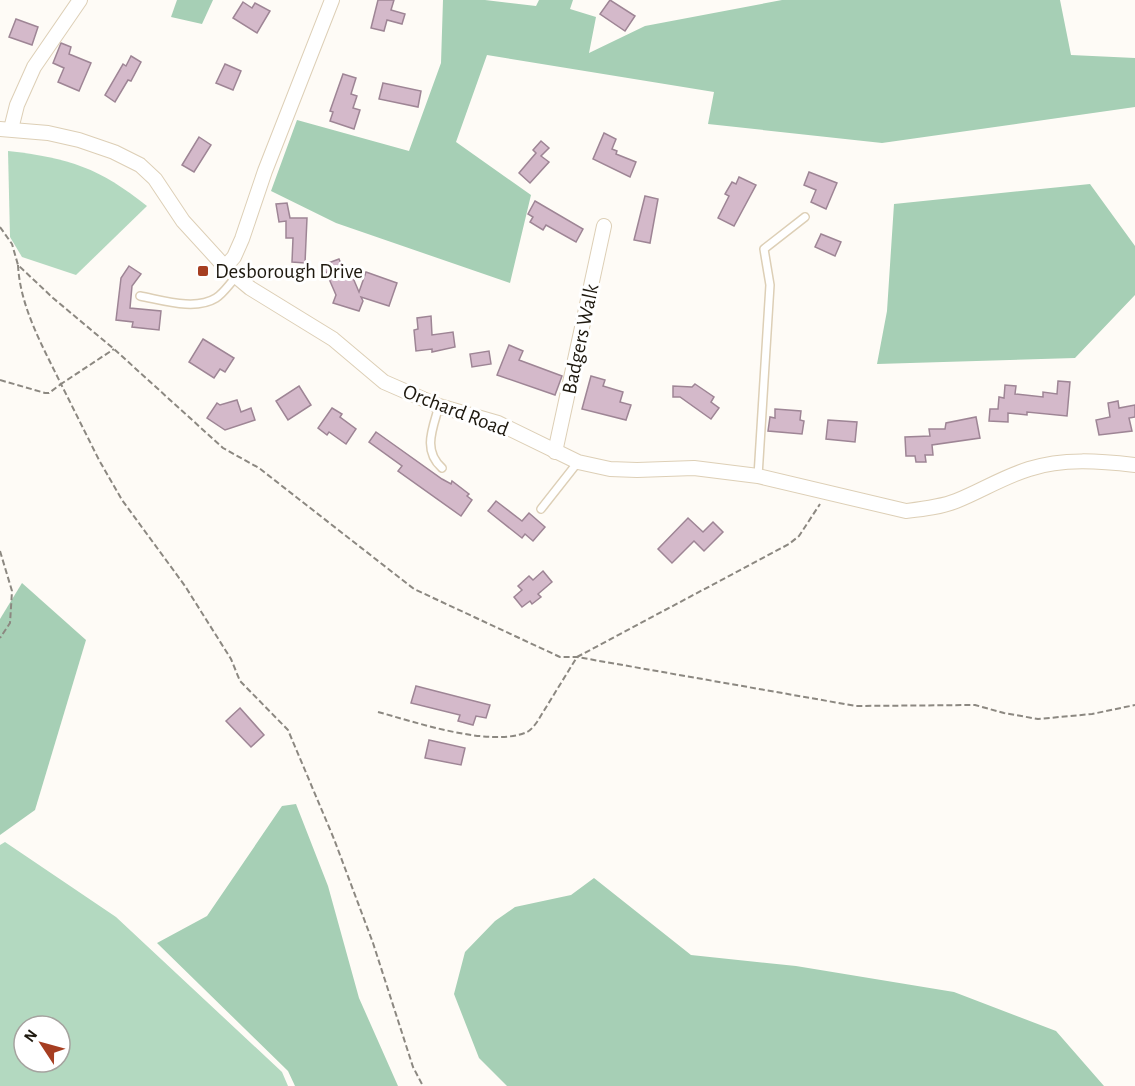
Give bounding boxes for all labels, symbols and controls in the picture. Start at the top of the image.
place label: Desborough Drive [215,261,363,282]
marker: Desborough Drive [196,264,210,278]
street label: Badgers Walk [559,282,602,396]
street label: Orchard Road [400,381,512,440]
north arrow [12,1014,72,1074]
text: N [21,1027,40,1045]

